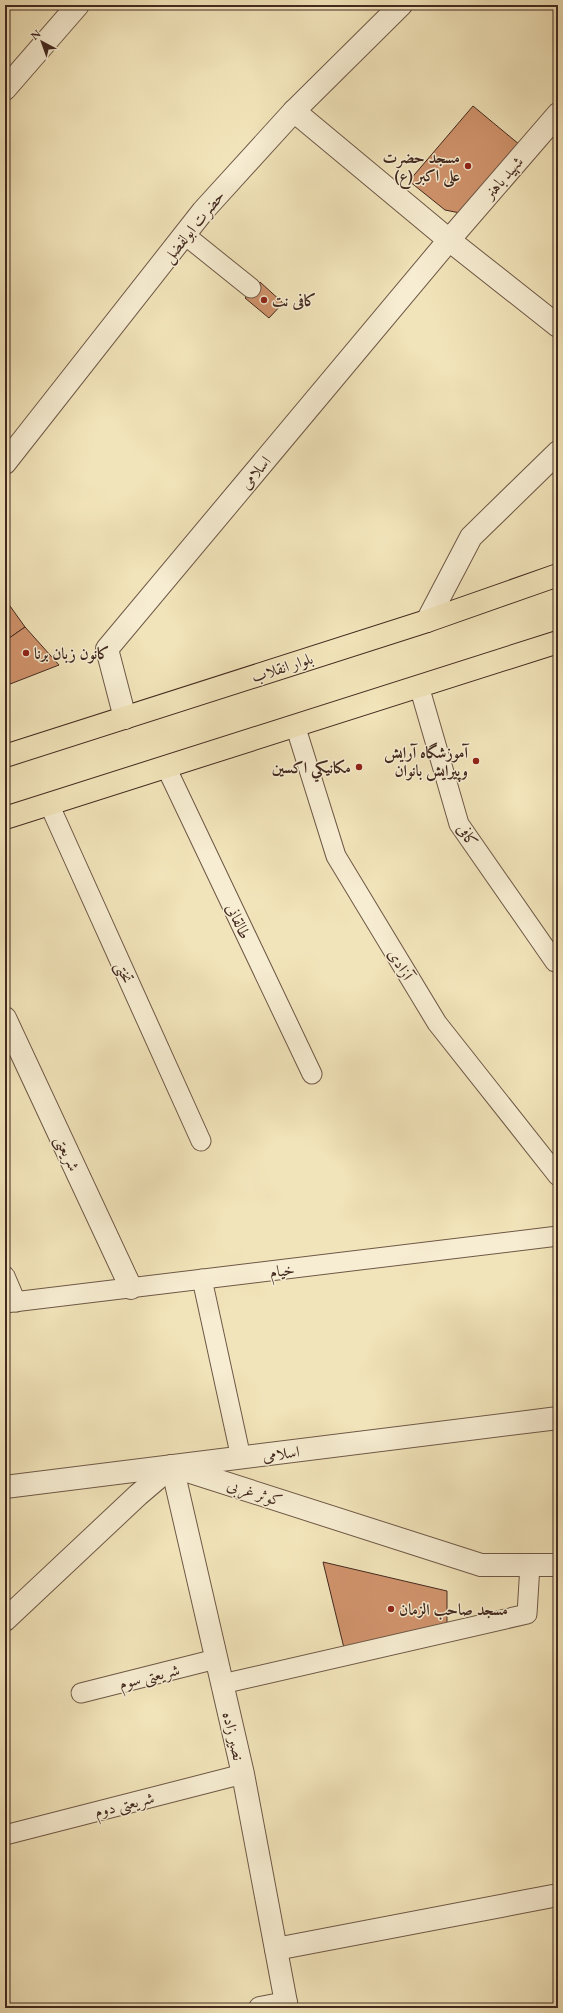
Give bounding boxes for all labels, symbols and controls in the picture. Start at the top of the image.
north arrow [22,22,62,62]
text: N [27,26,43,43]
place label: مسجد حضرت علی اکبر (ع) [383,147,460,189]
street label: شهید باهنر [478,151,528,205]
marker: مسجد حضرت علی اکبر (ع) [463,161,473,171]
street label: حضرت ابولفضل [157,185,230,268]
place label: کافی نت [272,290,316,311]
marker: کافی نت [259,295,269,305]
street label: اسلامی [235,451,275,493]
place label: کانون زبان برنا [34,643,110,664]
marker: کانون زبان برنا [21,648,31,658]
street label: بلوار انقلاب [249,648,316,687]
place label: آموزشگاه آرایش وپیرایش بانوان [384,742,471,783]
marker: آموزشگاه آرایش وپیرایش بانوان [471,756,481,766]
place label: مكانيكي اكسين [272,757,351,783]
marker: مكانيكي اكسين [354,762,364,772]
street label: کافی [452,820,483,851]
street label: طالقانی [221,900,256,942]
street label: آزادی [383,945,419,985]
street label: تختی [110,958,139,987]
street label: شریعتی [49,1132,85,1175]
street label: خیام [268,1259,296,1286]
street label: اسلامی [261,1441,301,1466]
street label: کوثر غربی [224,1474,285,1512]
place label: مسجد صاحب الزمان [399,1599,508,1620]
marker: مسجد صاحب الزمان [386,1604,396,1614]
street label: شریعتی سوم [117,1659,183,1698]
street label: نصیر زاده [218,1710,249,1763]
street label: شریعتی دوم [92,1787,157,1826]

